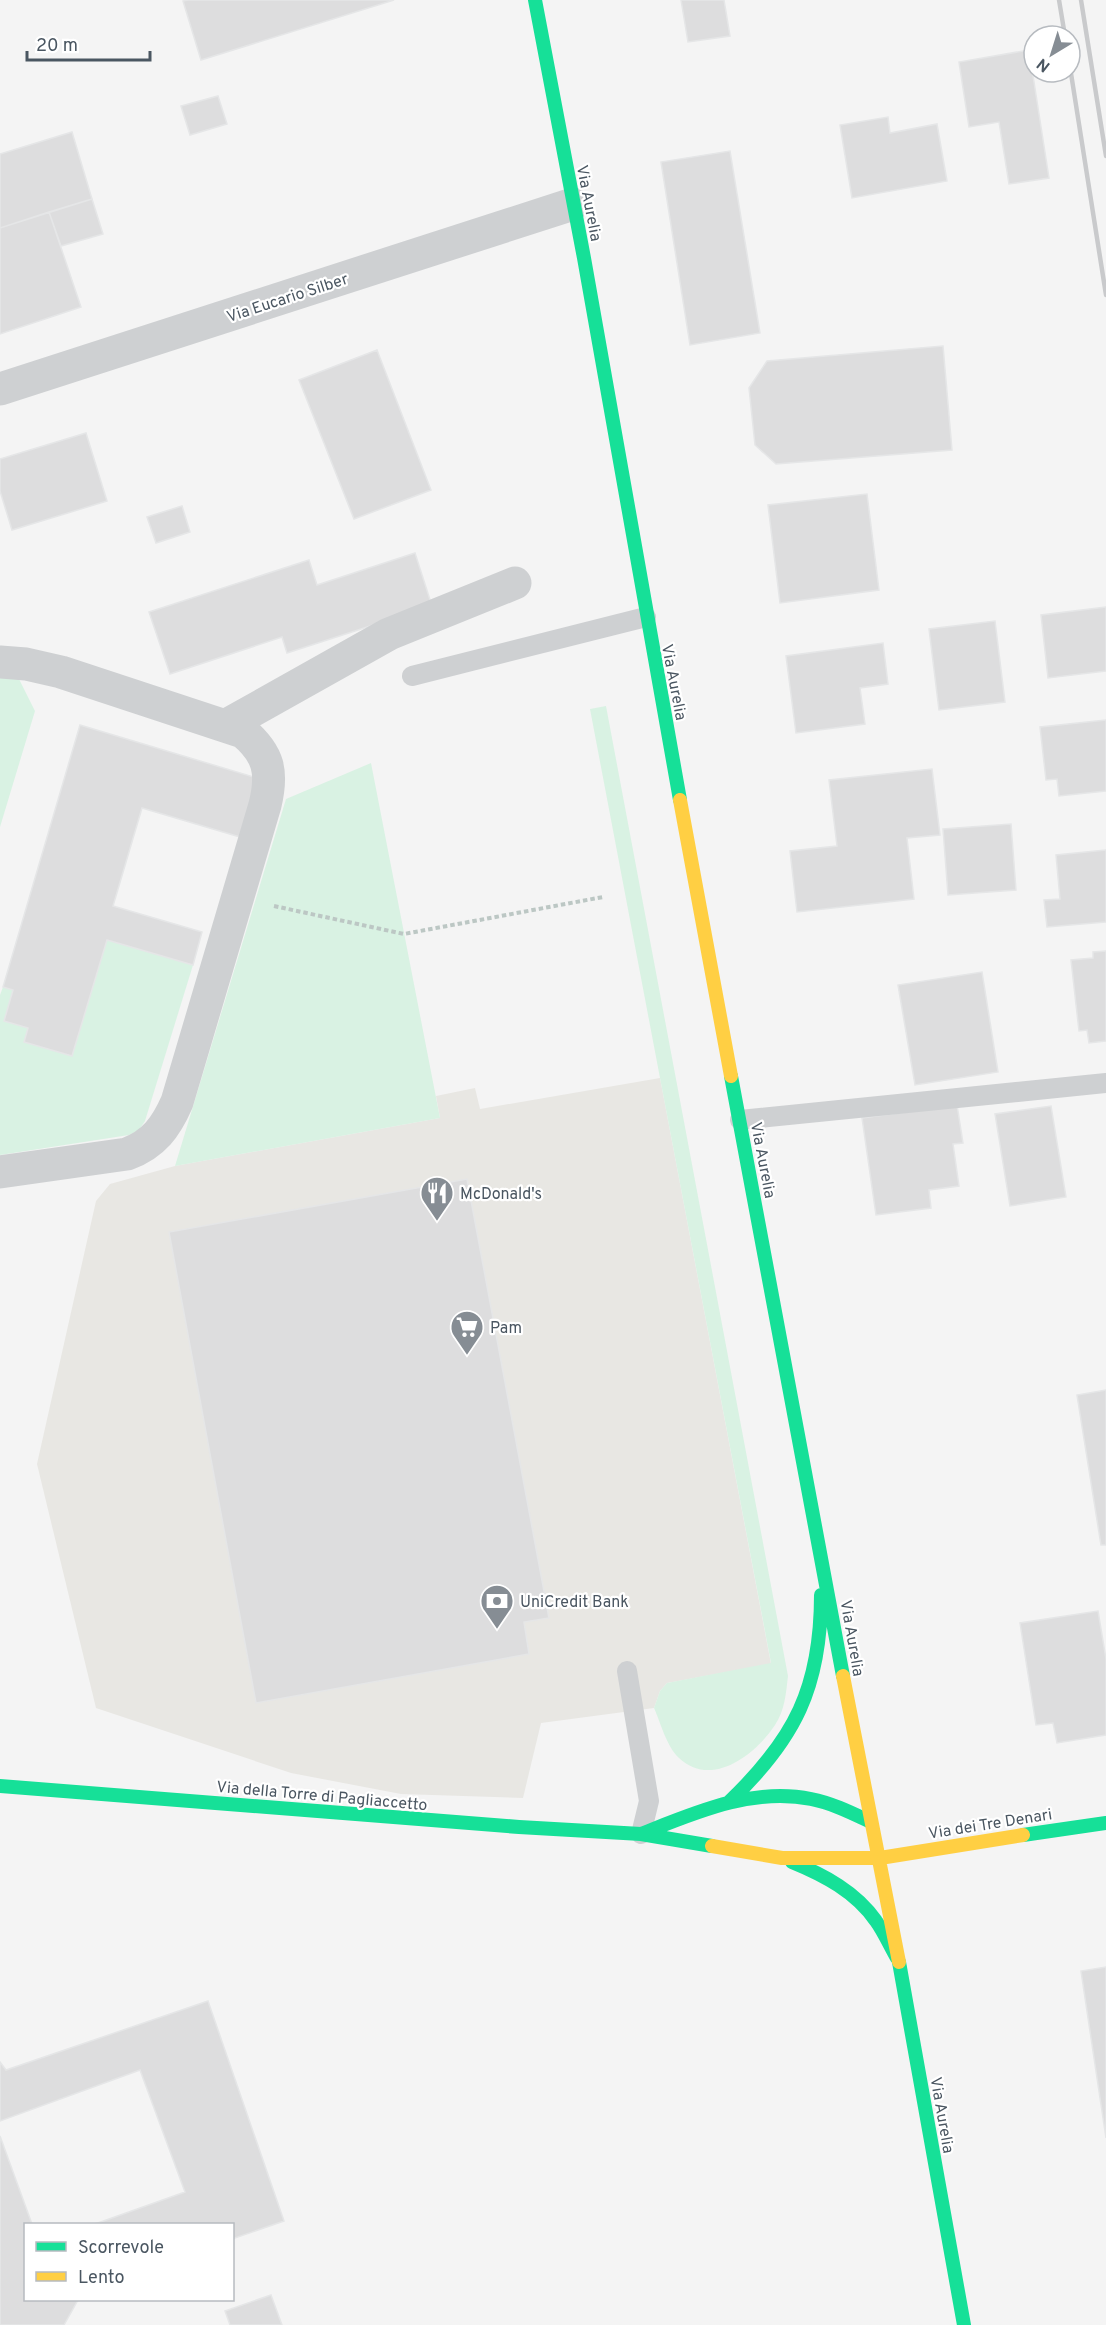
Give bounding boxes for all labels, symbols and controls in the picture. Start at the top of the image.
scale bar [27,24,150,62]
north arrow [1022,24,1082,84]
text: 20 m [36,35,78,58]
text: N [1033,53,1055,76]
street label: Via Aurelia [571,164,605,243]
street label: Via Eucario Silber [224,270,351,328]
street label: Via Aurelia [656,643,690,722]
street label: Via Aurelia [745,1121,779,1200]
restaurant icon: McDonald's [419,1175,455,1222]
place label: McDonald's [460,1185,542,1205]
supermarket icon: Pam [449,1309,485,1356]
place label: Pam [490,1319,522,1339]
bank icon: UniCredit Bank [479,1583,515,1630]
place label: UniCredit Bank [520,1593,629,1613]
street label: Via Aurelia [834,1599,868,1678]
street label: Via della Torre di Pagliaccetto [215,1778,428,1816]
street label: Via dei Tre Denari [927,1805,1054,1845]
street label: Via Aurelia [924,2076,958,2155]
legend [24,2223,234,2301]
text: Scorrevole [78,2237,164,2260]
text: Lento [78,2267,124,2290]

